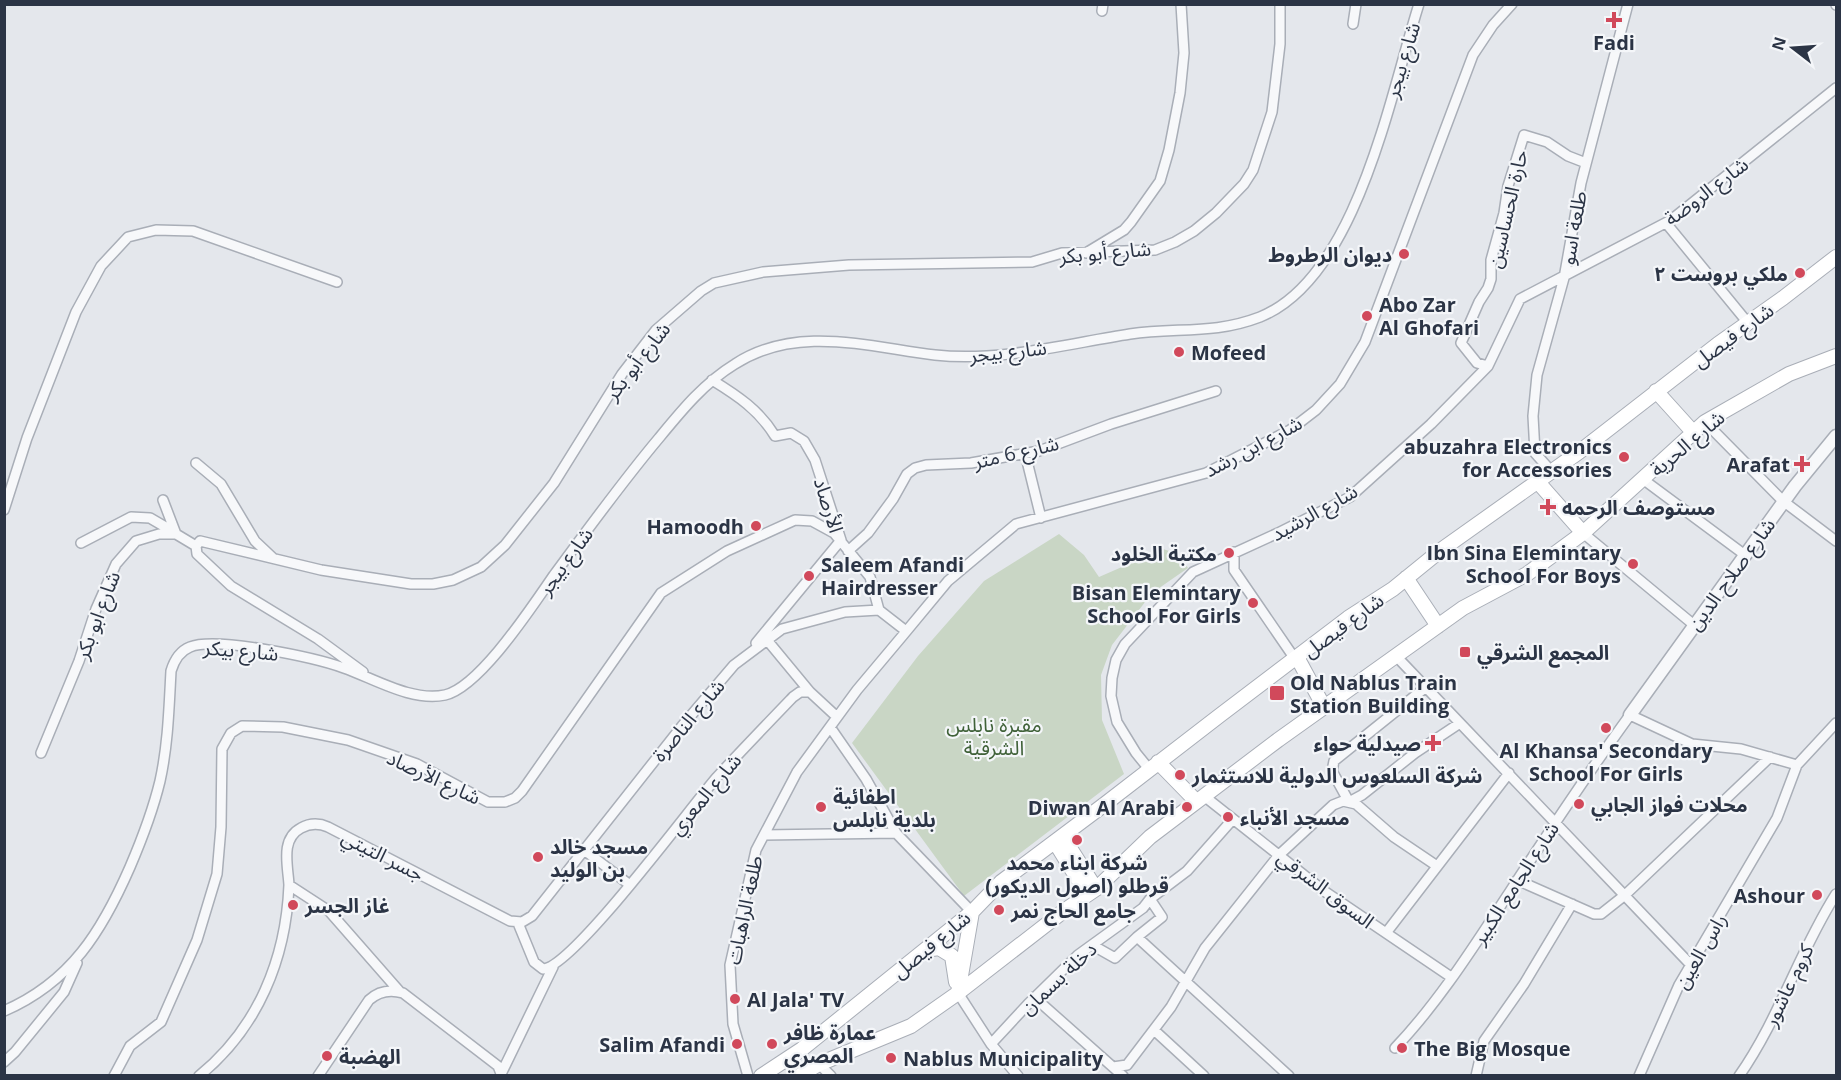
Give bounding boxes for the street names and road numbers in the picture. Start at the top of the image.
street label: شارع بيجر [1377,19,1428,103]
street label: حارة الحساسين [1480,147,1534,271]
street label: شارع الروضة [1658,150,1755,233]
street label: طلعة اسو [1553,189,1593,267]
street label: شارع أبو بكر [1057,235,1152,272]
street label: شارع فيصل [1687,296,1780,375]
street label: شارع أبو بكر [597,316,678,408]
street label: شارع بيجر [967,334,1048,371]
street label: شارع الحرية [1644,404,1731,484]
street label: شارع ابن رشد [1199,409,1308,485]
street label: شارع 6 متر [970,429,1062,477]
street label: الأرصاد [808,474,850,536]
street label: شارع الرشيد [1266,477,1363,549]
street label: شارع صلاح الدين [1681,512,1783,637]
street label: شارع بيجر [531,522,600,602]
street label: شارع ابو بكر [67,567,128,665]
street label: شارع فيصل [1297,586,1390,665]
street label: شارع بيكر [201,633,280,669]
street label: شارع الناصرة [645,673,732,768]
street label: شارع الأرصاد [382,743,485,812]
street label: شارع المعري [663,747,749,842]
street label: شارع الجامع الكبير [1465,816,1566,952]
street label: جسر التيتي [336,823,429,890]
street label: السوق الشرقي [1270,844,1380,936]
street label: طلعة الراهبات [719,853,769,967]
street label: شارع فيصل [886,904,977,986]
street label: راس العين [1667,908,1733,994]
street label: دخلة بسمان [1014,935,1102,1021]
street label: كروم عاشور [1756,939,1822,1032]

